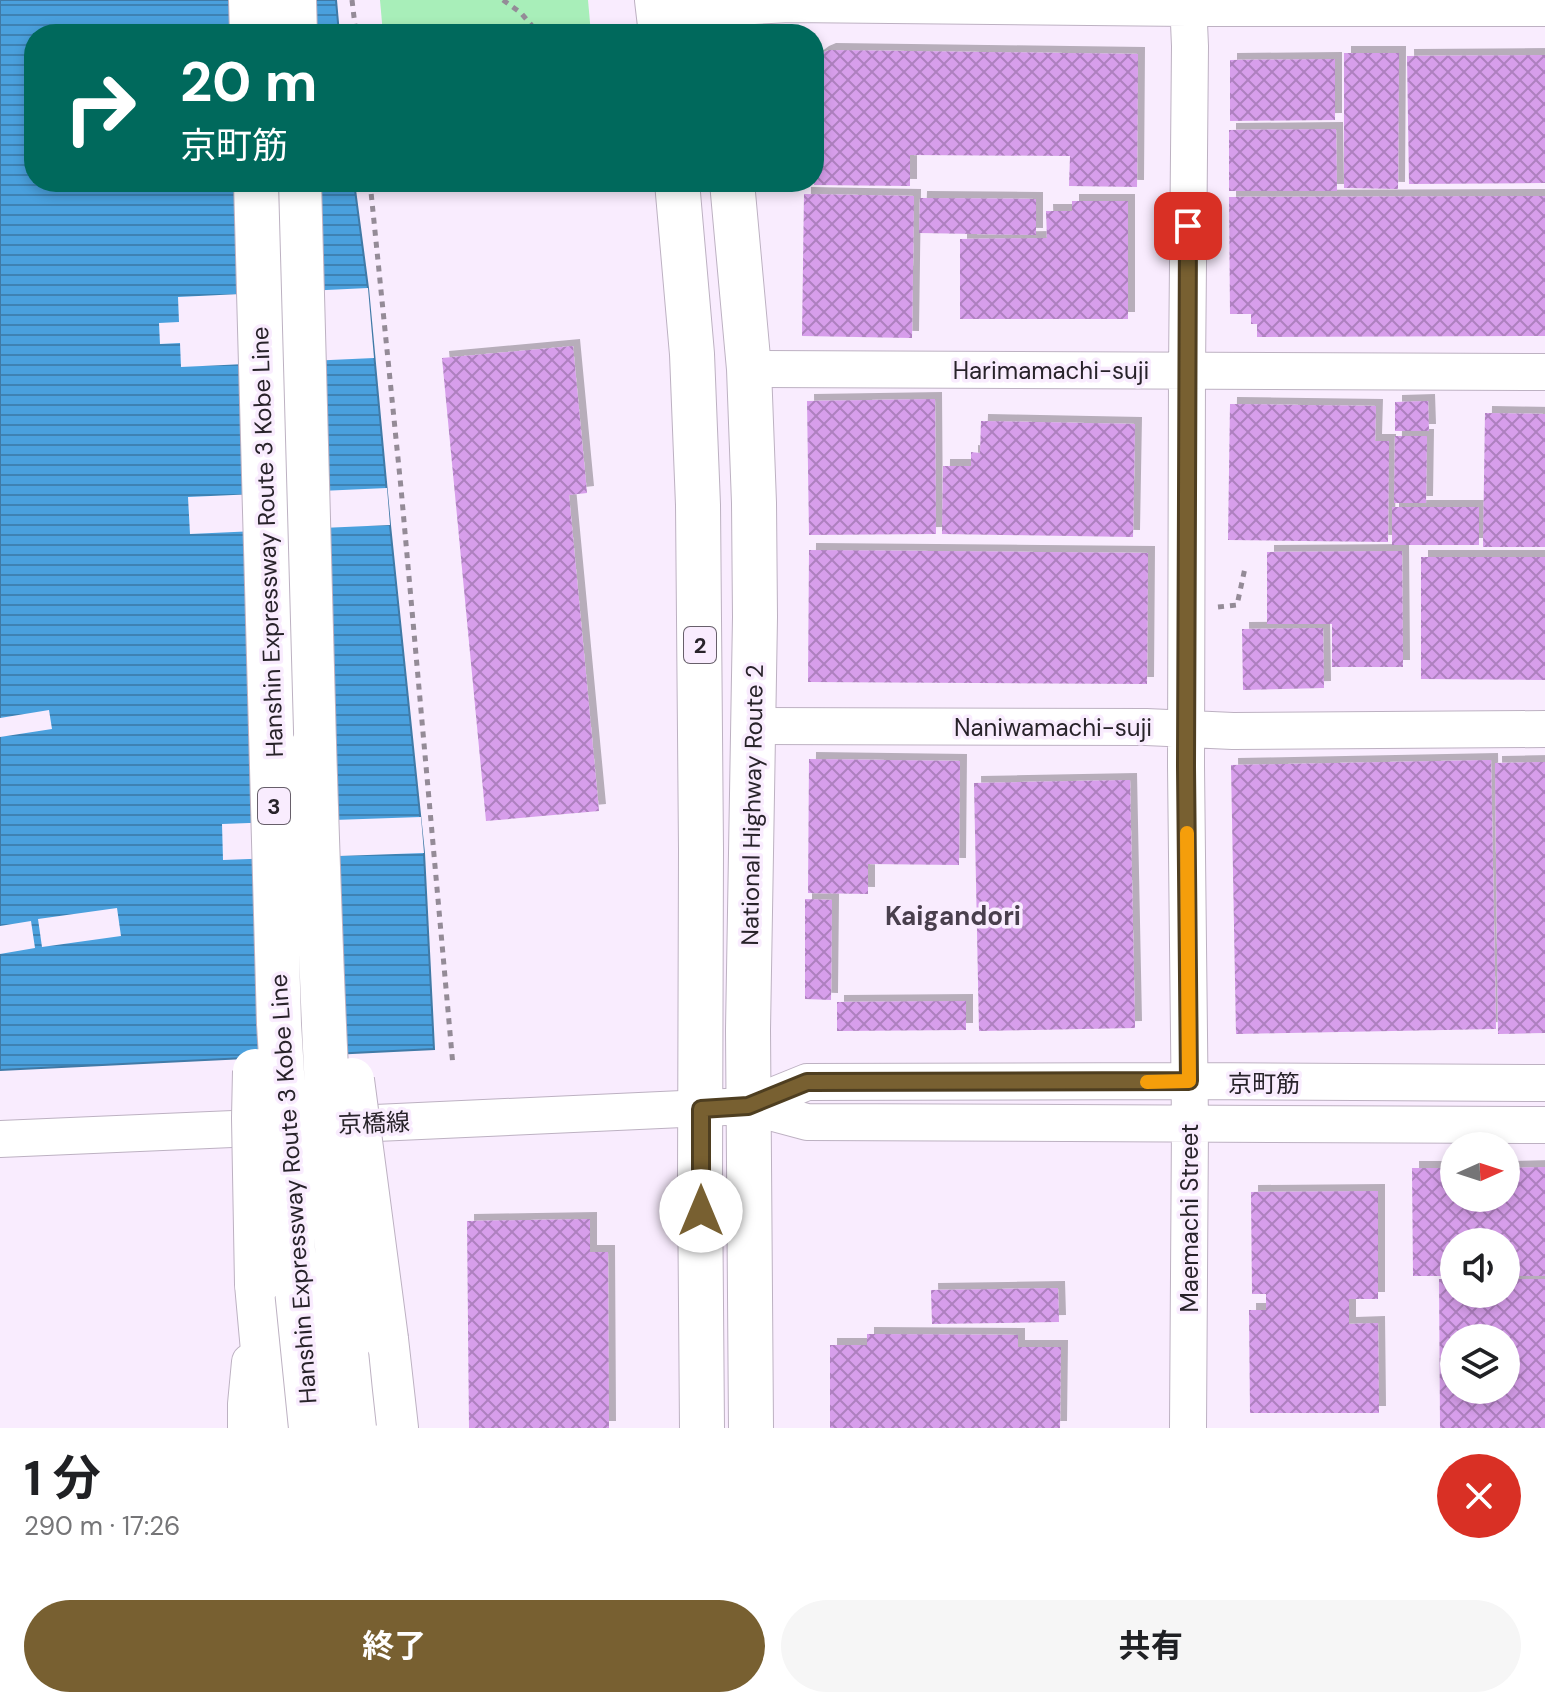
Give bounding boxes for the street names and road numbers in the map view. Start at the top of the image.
street label: Hanshin Expressway Route 3 Kobe Line [244,326,290,758]
street label: Harimamachi-suji [953,355,1149,386]
road number: 2 [684,627,716,663]
street label: National Highway Route 2 [734,664,770,946]
street label: Naniwamachi-suji [954,712,1152,743]
road number: 3 [258,788,290,824]
street label: Hanshin Expressway Route 3 Kobe Line [263,973,323,1405]
street label: 京町筋 [1228,1068,1300,1099]
street label: 京橋線 [337,1106,411,1140]
street label: Maemachi Street [1174,1124,1205,1313]

